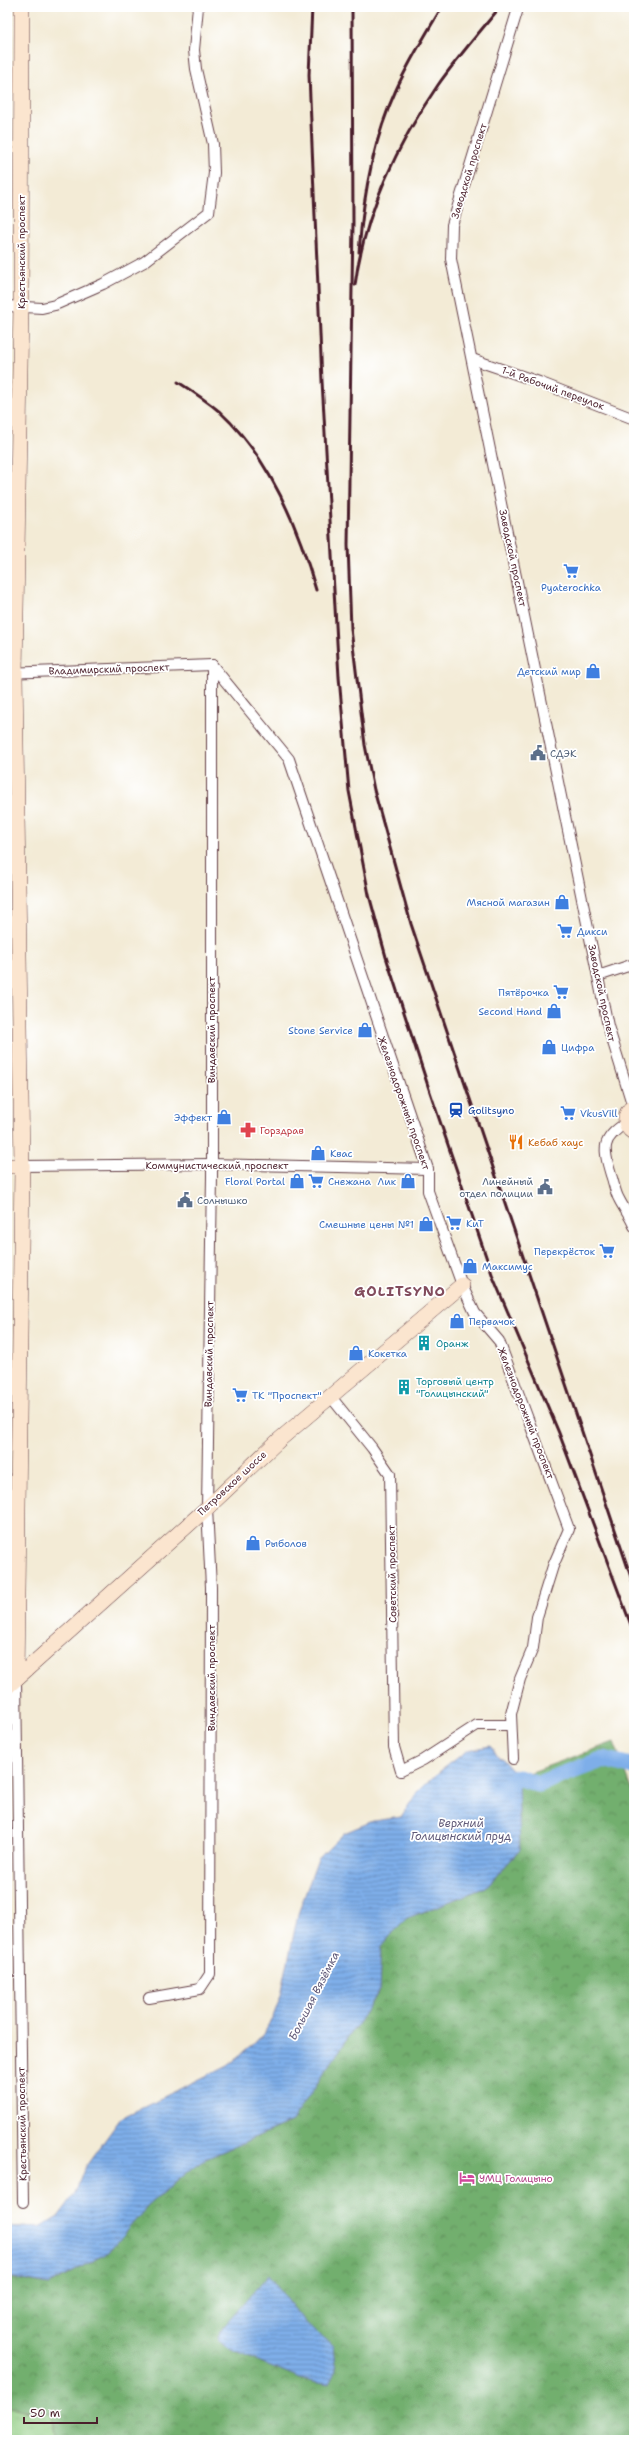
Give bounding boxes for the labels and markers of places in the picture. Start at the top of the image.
supermarket icon: Pyaterochka [562,562,580,580]
place label: Pyaterochka [541,581,602,594]
shop icon: Детский мир [584,662,602,680]
place label: Детский мир [517,665,581,678]
public building icon: СДЭК [529,744,547,762]
place label: СДЭК [550,747,577,760]
shop icon: Мясной магазин [553,893,571,911]
place label: Мясной магазин [467,896,550,909]
supermarket icon: Дикси [556,922,574,940]
place label: Дикси [577,925,608,938]
supermarket icon: Пятёрочка [552,983,570,1001]
place label: Пятёрочка [498,986,550,999]
shop icon: Second Hand [545,1002,563,1020]
place label: Second Hand [478,1005,543,1018]
shop icon: Stone Service [356,1021,374,1039]
place label: Stone Service [288,1024,353,1037]
shop icon: Цифра [540,1038,558,1056]
place label: Цифра [561,1041,595,1054]
station icon: Golitsyno [447,1101,465,1119]
place label: Golitsyno [468,1104,514,1117]
supermarket icon: VkusVill [559,1104,577,1122]
place label: VkusVill [580,1107,617,1120]
shop icon: Эффект [215,1108,233,1126]
place label: Эффект [174,1111,213,1124]
pharmacy icon: Горздрав [239,1121,257,1139]
place label: Горздрав [260,1124,304,1137]
restaurant icon: Кебаб хаус [507,1133,525,1151]
place label: Кебаб хаус [528,1136,583,1149]
shop icon: Квас [309,1144,327,1162]
place label: Квас [330,1147,353,1160]
shop icon: Floral Portal [288,1172,306,1190]
supermarket icon: Снежана [307,1172,325,1190]
shop icon: Лик [399,1172,417,1190]
place label: Floral Portal [225,1175,285,1188]
place label: Снежана [328,1175,372,1188]
place label: Лик [378,1175,397,1188]
place label: Линейный отдел полиции [459,1175,533,1200]
public building icon: Линейный отдел полиции [536,1178,554,1196]
public building icon: Солнышко [176,1191,194,1209]
place label: Солнышко [197,1194,248,1207]
supermarket icon: КиТ [445,1214,463,1232]
shop icon: Смешные цены №1 [417,1215,435,1233]
place label: КиТ [466,1217,484,1230]
place label: Смешные цены №1 [319,1218,414,1231]
supermarket icon: Перекрёсток [598,1242,616,1260]
place label: Перекрёсток [534,1245,596,1258]
shop icon: Максимус [461,1257,479,1275]
place label: Максимус [482,1260,533,1273]
shop icon: Первачок [448,1312,466,1330]
place label: Первачок [469,1315,516,1328]
building icon: Оранж [415,1334,433,1352]
place label: Оранж [436,1337,469,1350]
shop icon: Кокетка [347,1344,365,1362]
place label: Кокетка [368,1347,408,1360]
place label: Торговый центр "Голицынский" [416,1375,494,1400]
building icon: Торговый центр "Голицынский" [395,1378,413,1396]
supermarket icon: ТК "Проспект" [231,1386,249,1404]
place label: ТК "Проспект" [252,1389,322,1402]
shop icon: Рыболов [244,1534,262,1552]
place label: Рыболов [265,1537,307,1550]
hotel icon: УМЦ Голицыно [458,2169,476,2187]
place label: УМЦ Голицыно [479,2172,553,2185]

